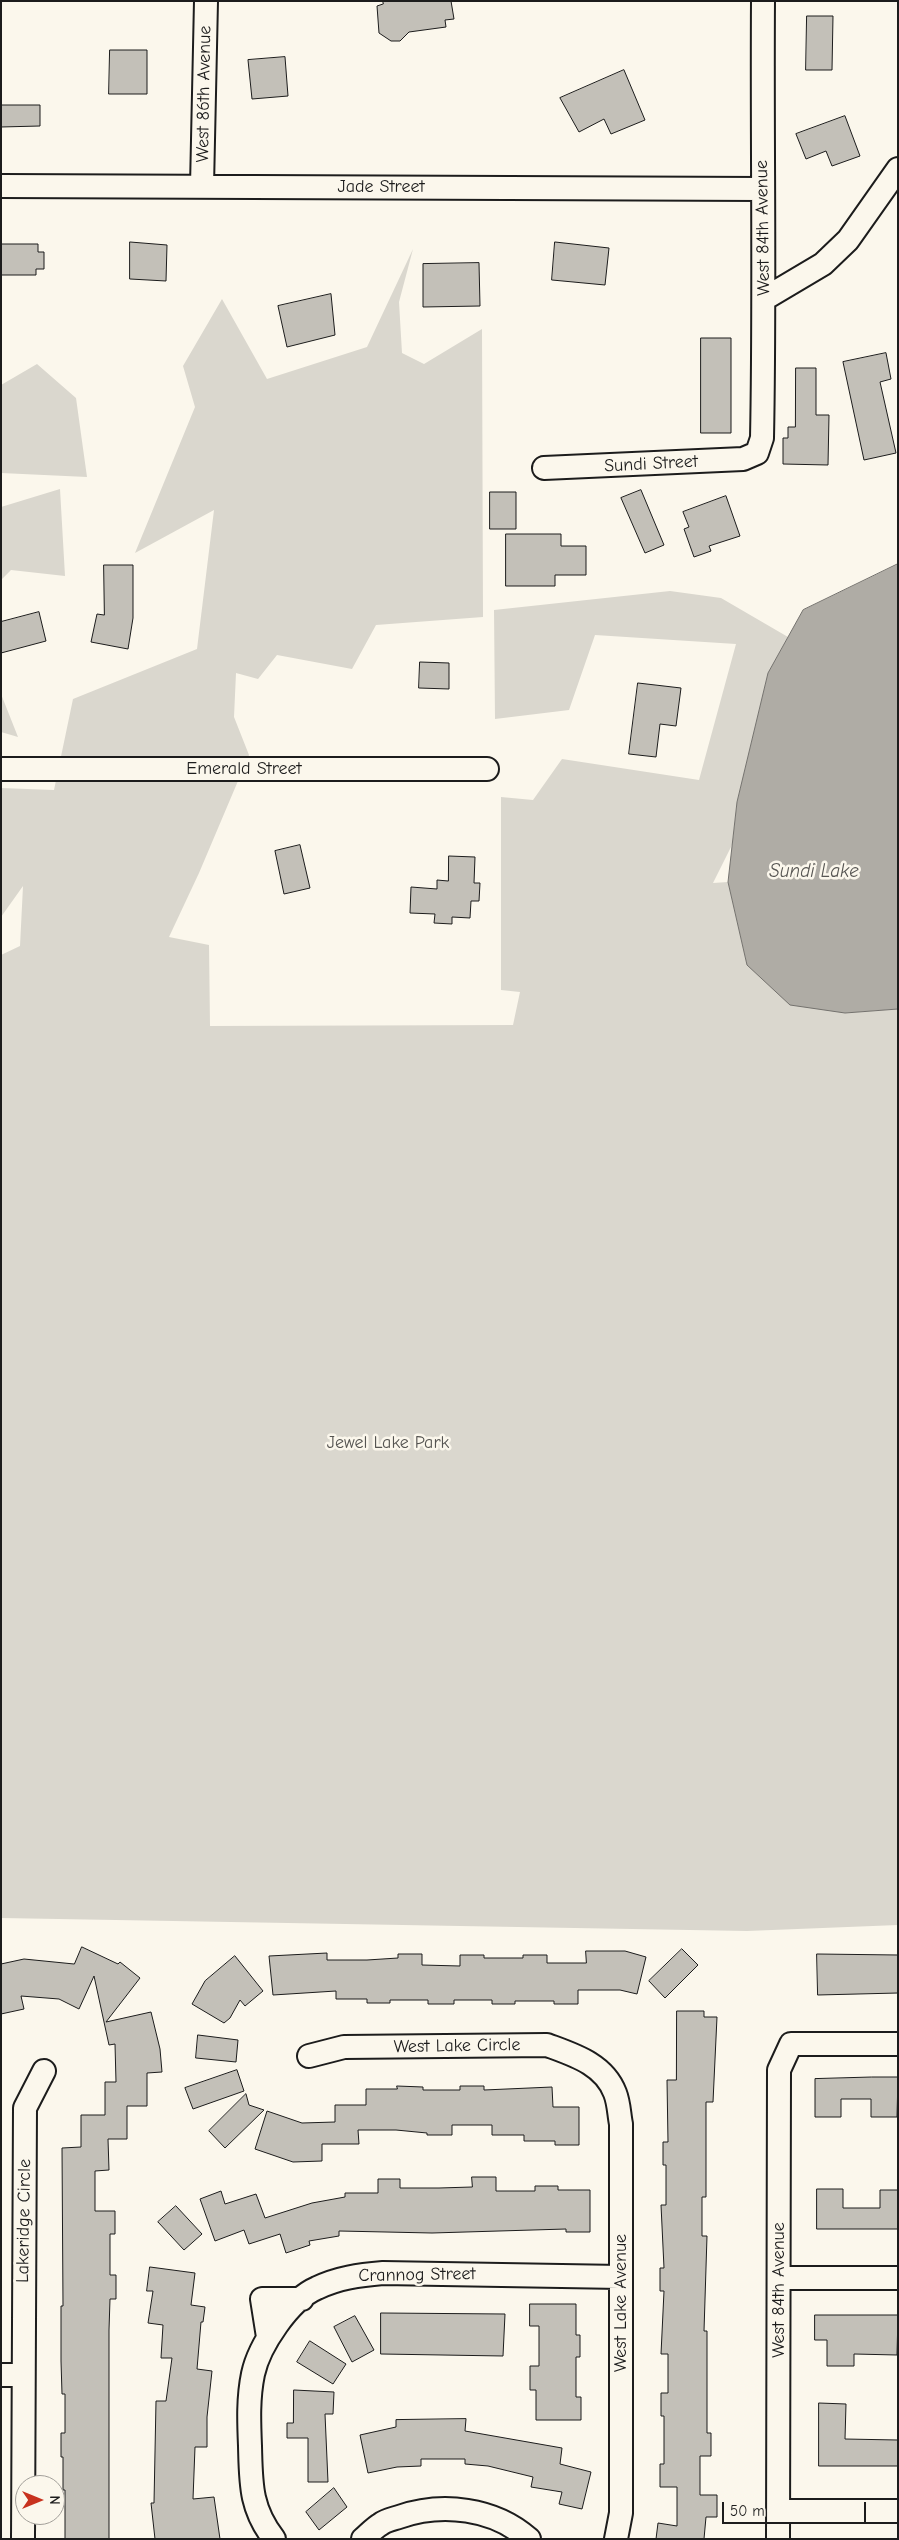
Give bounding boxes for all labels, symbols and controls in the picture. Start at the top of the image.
street label: West 86th Avenue [192,25,216,163]
street label: West 84th Avenue [751,160,775,296]
street label: Jade Street [337,176,425,198]
street label: Sundi Street [604,451,698,477]
street label: Emerald Street [186,758,302,780]
water label: Sundi Lake [769,861,859,883]
park label: Jewel Lake Park [327,1432,449,1454]
street label: West Lake Circle [393,2034,521,2058]
street label: Lakeridge Circle [12,2159,36,2283]
street label: West 84th Avenue [768,2222,790,2358]
street label: West Lake Avenue [610,2234,632,2372]
street label: Crannog Street [358,2263,476,2287]
north arrow [15,2475,65,2525]
scale bar [724,2492,868,2524]
text: N [46,2495,63,2505]
text: 50 m [730,2502,765,2520]

